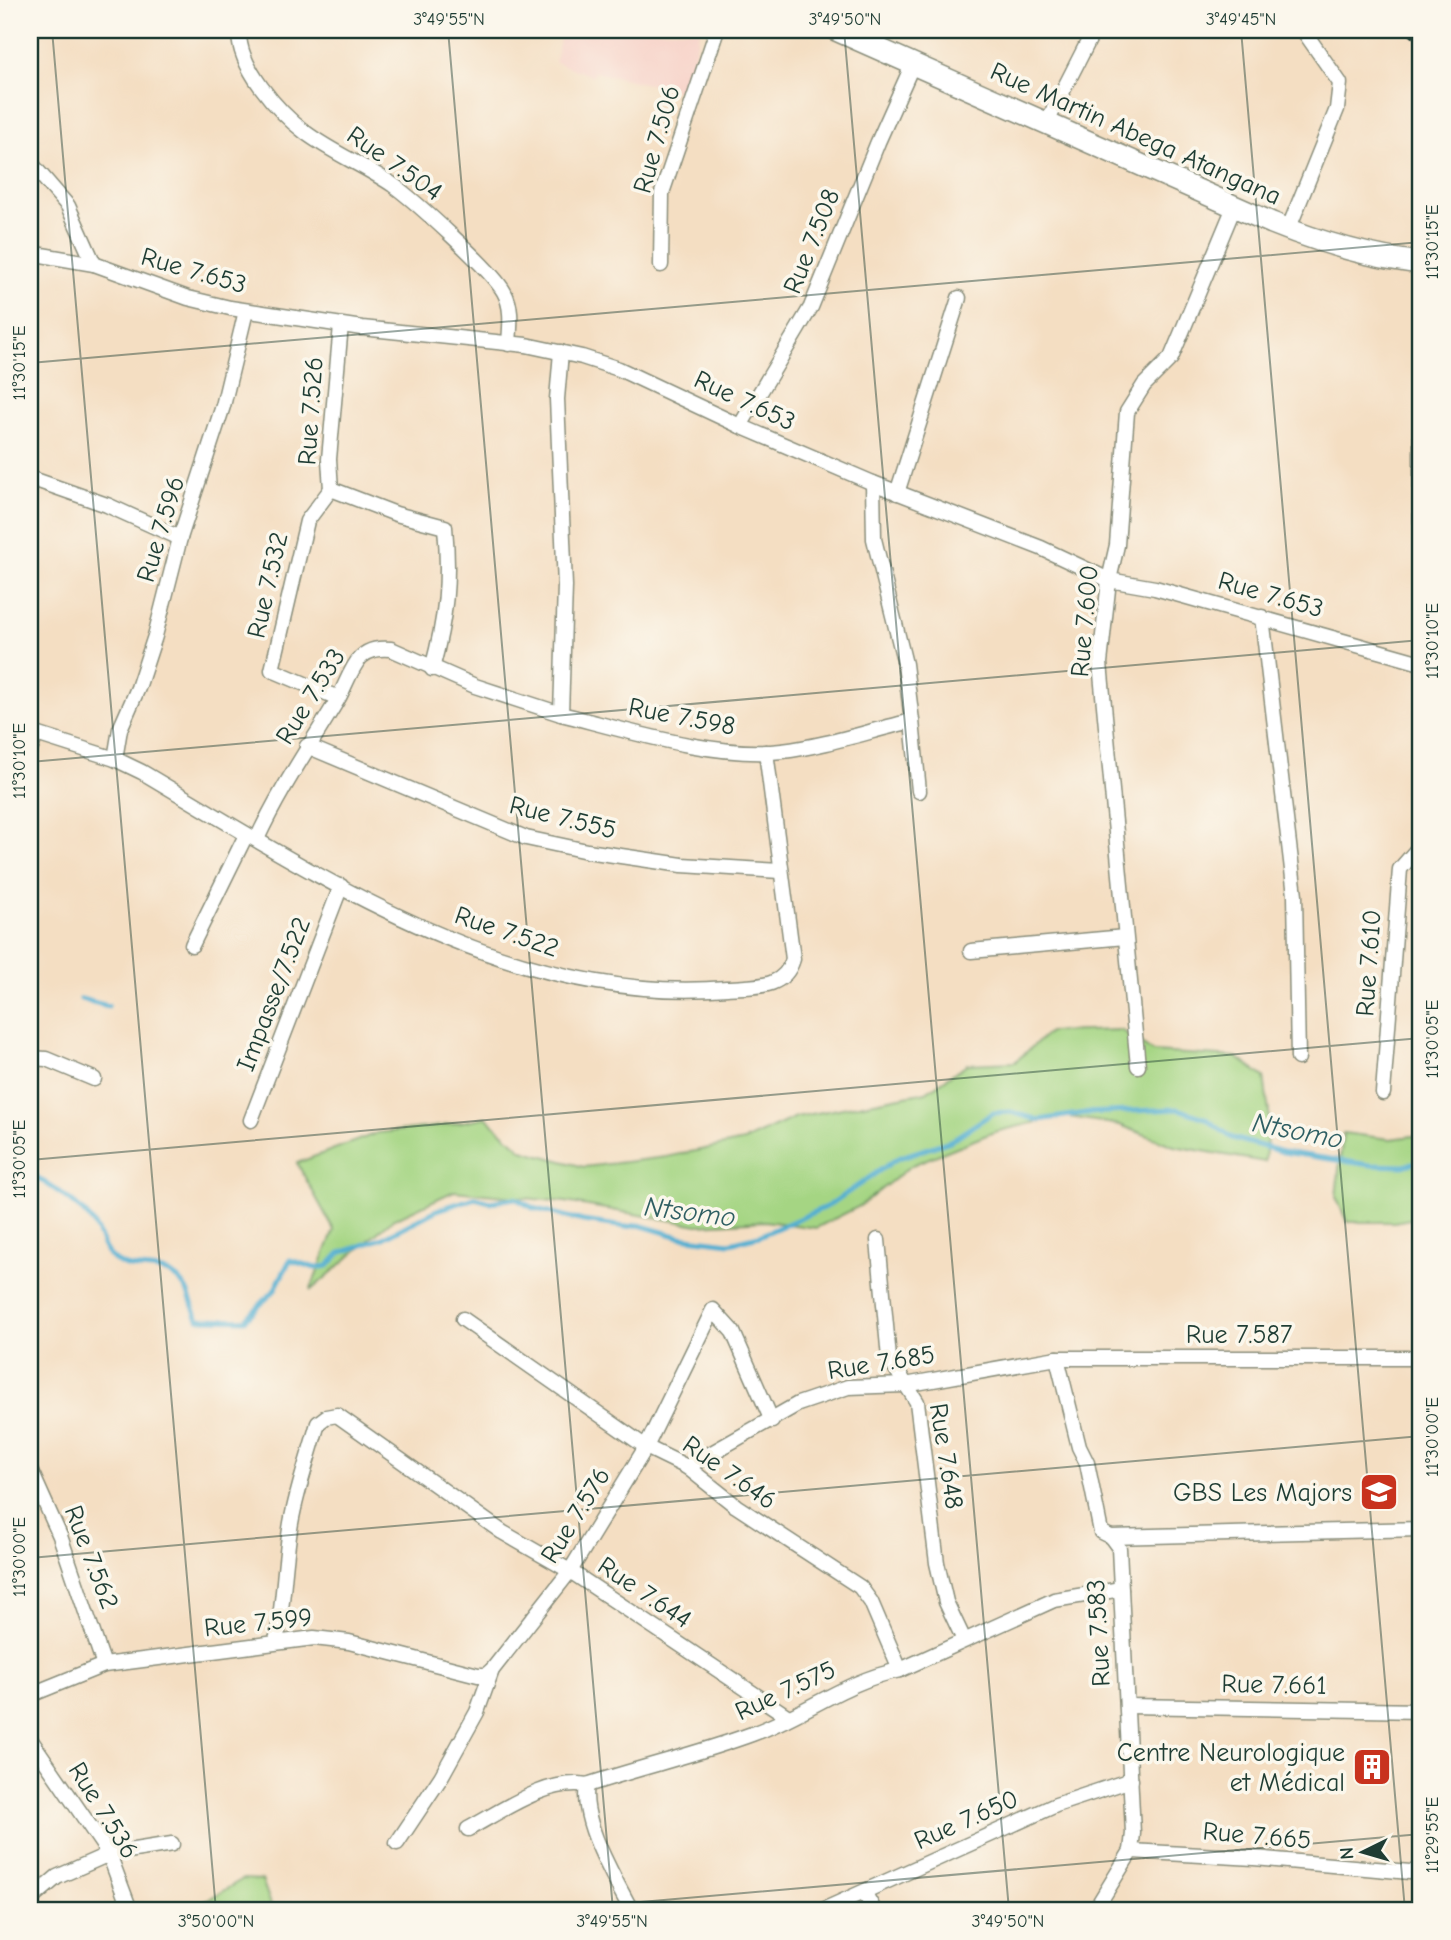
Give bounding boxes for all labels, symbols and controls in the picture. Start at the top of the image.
text: 3°49'55"N [413,9,485,30]
text: 3°49'50"N [809,9,881,30]
text: 3°49'45"N [1206,9,1276,30]
street label: Rue Martin Abega Atangana [986,56,1286,212]
street label: Rue 7.506 [627,82,687,197]
street label: Rue 7.504 [341,120,448,207]
street label: Rue 7.508 [777,185,846,298]
text: 11°30'15"E [1422,204,1443,280]
street label: Rue 7.653 [138,242,250,300]
text: 11°30'15"E [9,325,30,401]
street label: Rue 7.526 [292,356,330,466]
street label: Rue 7.653 [689,364,800,437]
street label: Rue 7.596 [131,473,191,586]
street label: Rue 7.532 [241,529,295,641]
street label: Rue 7.600 [1065,564,1105,678]
street label: Rue 7.653 [1215,566,1327,624]
text: 11°30'10"E [1422,603,1443,679]
street label: Rue 7.533 [270,643,352,750]
street label: Rue 7.598 [626,692,738,742]
text: 11°30'10"E [9,723,30,799]
street label: Rue 7.555 [506,790,619,846]
street label: Rue 7.522 [451,900,563,964]
street label: Rue 7.610 [1350,909,1388,1017]
street label: Impasse/7.522 [231,913,317,1076]
text: 11°30'05"E [1422,999,1443,1078]
water label: Ntsomo [1250,1107,1346,1155]
text: 11°30'05"E [9,1119,30,1198]
water label: Ntsomo [642,1191,737,1233]
street label: Rue 7.587 [1186,1320,1292,1350]
street label: Rue 7.685 [825,1340,937,1386]
text: 11°30'00"E [1422,1397,1443,1477]
street label: Rue 7.648 [923,1401,969,1511]
street label: Rue 7.646 [677,1430,782,1516]
street label: Rue 7.576 [535,1462,617,1569]
school or university icon: GBS Les Majors [1358,1471,1400,1513]
place label: GBS Les Majors [1173,1478,1352,1508]
street label: Rue 7.562 [58,1501,125,1613]
text: 11°30'00"E [9,1517,30,1597]
street label: Rue 7.644 [592,1551,697,1635]
street label: Rue 7.583 [1081,1579,1117,1687]
street label: Rue 7.599 [203,1602,314,1644]
street label: Rue 7.575 [730,1655,840,1727]
street label: Rue 7.661 [1221,1669,1327,1701]
place label: Centre Neurologique et Médical [1117,1738,1345,1798]
building icon: Centre Neurologique et Médical [1351,1746,1393,1788]
street label: Rue 7.536 [62,1757,145,1864]
street label: Rue 7.650 [910,1784,1023,1856]
text: 11°29'55"E [1422,1797,1443,1873]
street label: Rue 7.665 [1201,1816,1313,1856]
north arrow [1328,1818,1398,1888]
text: N [1336,1846,1359,1861]
text: 3°50'00"N [178,1911,254,1932]
text: 3°49'55"N [576,1911,648,1932]
text: 3°49'50"N [972,1911,1044,1932]

